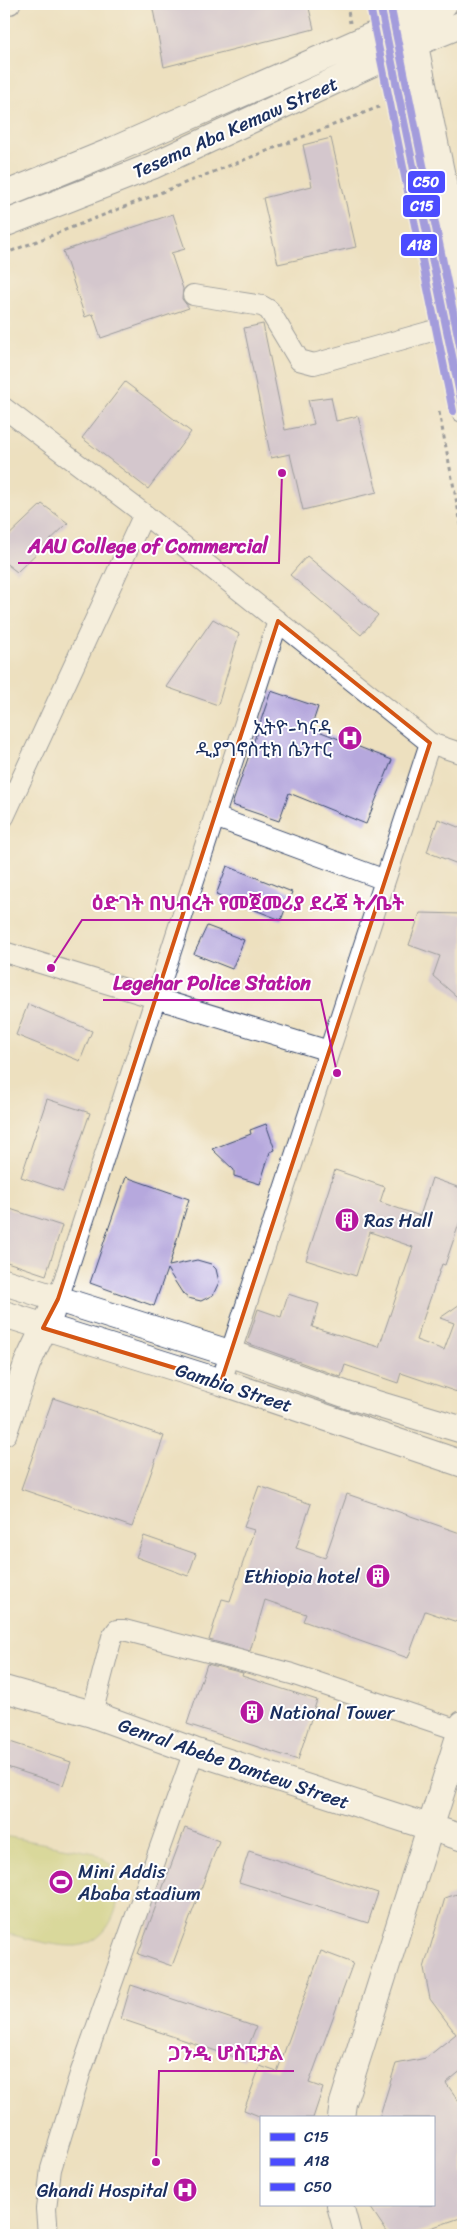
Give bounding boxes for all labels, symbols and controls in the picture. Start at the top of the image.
street label: Tesema Aba Kemaw Street [127,67,343,188]
line badge: C50 [407,170,446,194]
text: C50 [412,170,439,195]
line badge: C15 [402,194,441,218]
text: C15 [409,194,434,219]
line badge: A18 [400,233,438,257]
text: A18 [406,233,431,258]
callout: AAU College of Commercial [18,528,279,563]
text: AAU College of Commercial [27,529,269,564]
place label: ኢትዮ-ካናዳ ዲያግኖስቲክ ሴንተር [196,711,332,766]
hospital icon: ኢትዮ-ካናዳ ዲያግኖስቲክ ሴንተር [337,725,363,751]
callout: ዕድገት በህብረት የመጀመሪያ ደረጃ ት/ቤት [82,885,414,920]
text: ዕድገት በህብረት የመጀመሪያ ደረጃ ት/ቤት [92,886,405,921]
callout: Legehar Police Station [103,965,321,1000]
text: Legehar Police Station [113,966,311,1001]
place label: Ras Hall [364,1204,433,1237]
building icon: Ras Hall [334,1207,360,1233]
street label: Gambia Street [171,1353,297,1422]
place label: Ethiopia hotel [244,1560,361,1593]
building icon: Ethiopia hotel [365,1563,391,1589]
place label: National Tower [270,1696,396,1729]
building icon: National Tower [239,1699,265,1725]
street label: Genral Abebe Damtew Street [114,1708,354,1819]
place label: Mini Addis Ababa stadium [77,1855,201,1910]
sports icon: Mini Addis Ababa stadium [48,1869,74,1895]
callout: ጋንዲ ሆስፒታል [159,2036,294,2071]
text: ጋንዲ ሆስፒታል [169,2036,284,2071]
legend [260,2116,434,2206]
text: C15 [304,2124,329,2150]
text: A18 [303,2148,329,2174]
place label: Ghandi Hospital [37,2174,169,2207]
text: C50 [304,2174,332,2200]
hospital icon: Ghandi Hospital [172,2177,198,2203]

